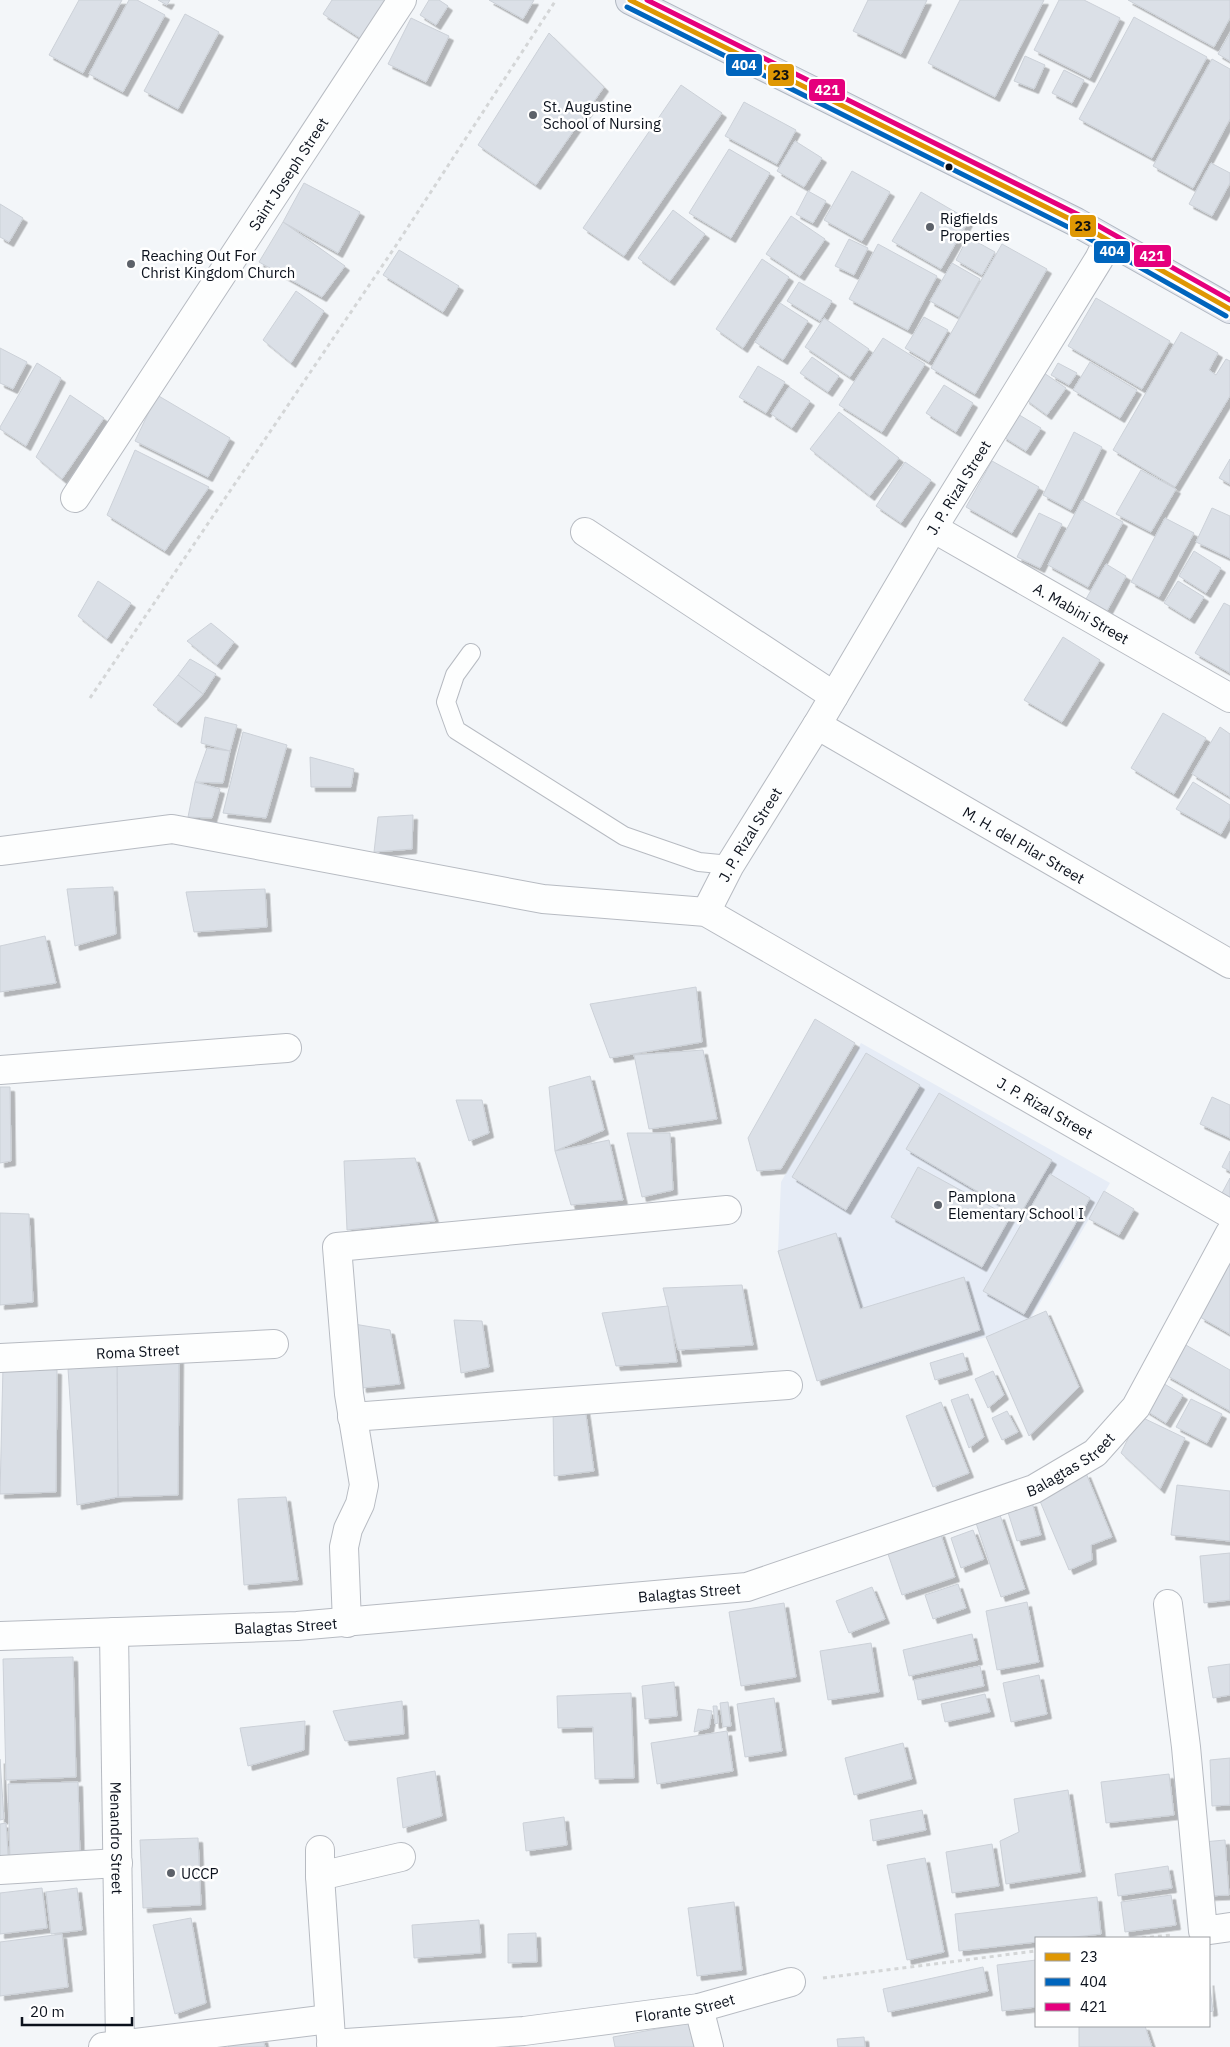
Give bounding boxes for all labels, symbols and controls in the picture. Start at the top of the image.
line badge: 404 [725,53,763,77]
text: 404 [731,56,757,74]
line badge: 23 [767,63,795,87]
text: 23 [773,66,789,84]
line badge: 421 [808,78,846,102]
text: 421 [814,81,840,99]
place label: St. Augustine School of Nursing [543,97,661,133]
marker: St. Augustine School of Nursing [527,109,539,121]
street label: Saint Joseph Street [244,114,332,234]
unlabelled marker [944,162,954,172]
place label: Rigfields Properties [940,209,1010,245]
line badge: 23 [1069,214,1097,238]
text: 23 [1075,217,1091,235]
marker: Rigfields Properties [924,221,936,233]
line badge: 404 [1093,240,1131,264]
text: 404 [1099,242,1125,260]
line badge: 421 [1133,244,1172,268]
place label: Reaching Out For Christ Kingdom Church [141,246,295,282]
text: 421 [1139,247,1165,265]
marker: Reaching Out For Christ Kingdom Church [125,258,137,270]
street label: J. P. Rizal Street [922,437,994,538]
street label: A. Mabini Street [1030,578,1133,648]
street label: J. P. Rizal Street [714,784,786,885]
street label: M. H. del Pilar Street [959,802,1088,887]
street label: J. P. Rizal Street [994,1072,1097,1143]
place label: Pamplona Elementary School I [948,1187,1084,1223]
marker: Pamplona Elementary School I [932,1199,944,1211]
street label: Roma Street [96,1339,180,1363]
street label: Balagtas Street [1024,1428,1118,1500]
street label: Balagtas Street [637,1578,742,1606]
street label: Balagtas Street [234,1613,338,1638]
street label: Menandro Street [107,1781,127,1895]
place label: UCCP [181,1864,219,1883]
marker: UCCP [165,1867,177,1879]
legend [1035,1937,1210,2027]
text: 23 [1080,1947,1098,1966]
text: 404 [1080,1972,1107,1991]
street label: Florante Street [634,1989,737,2026]
scale bar [22,1994,132,2026]
text: 421 [1080,1997,1107,2016]
text: 20 m [30,2002,65,2021]

